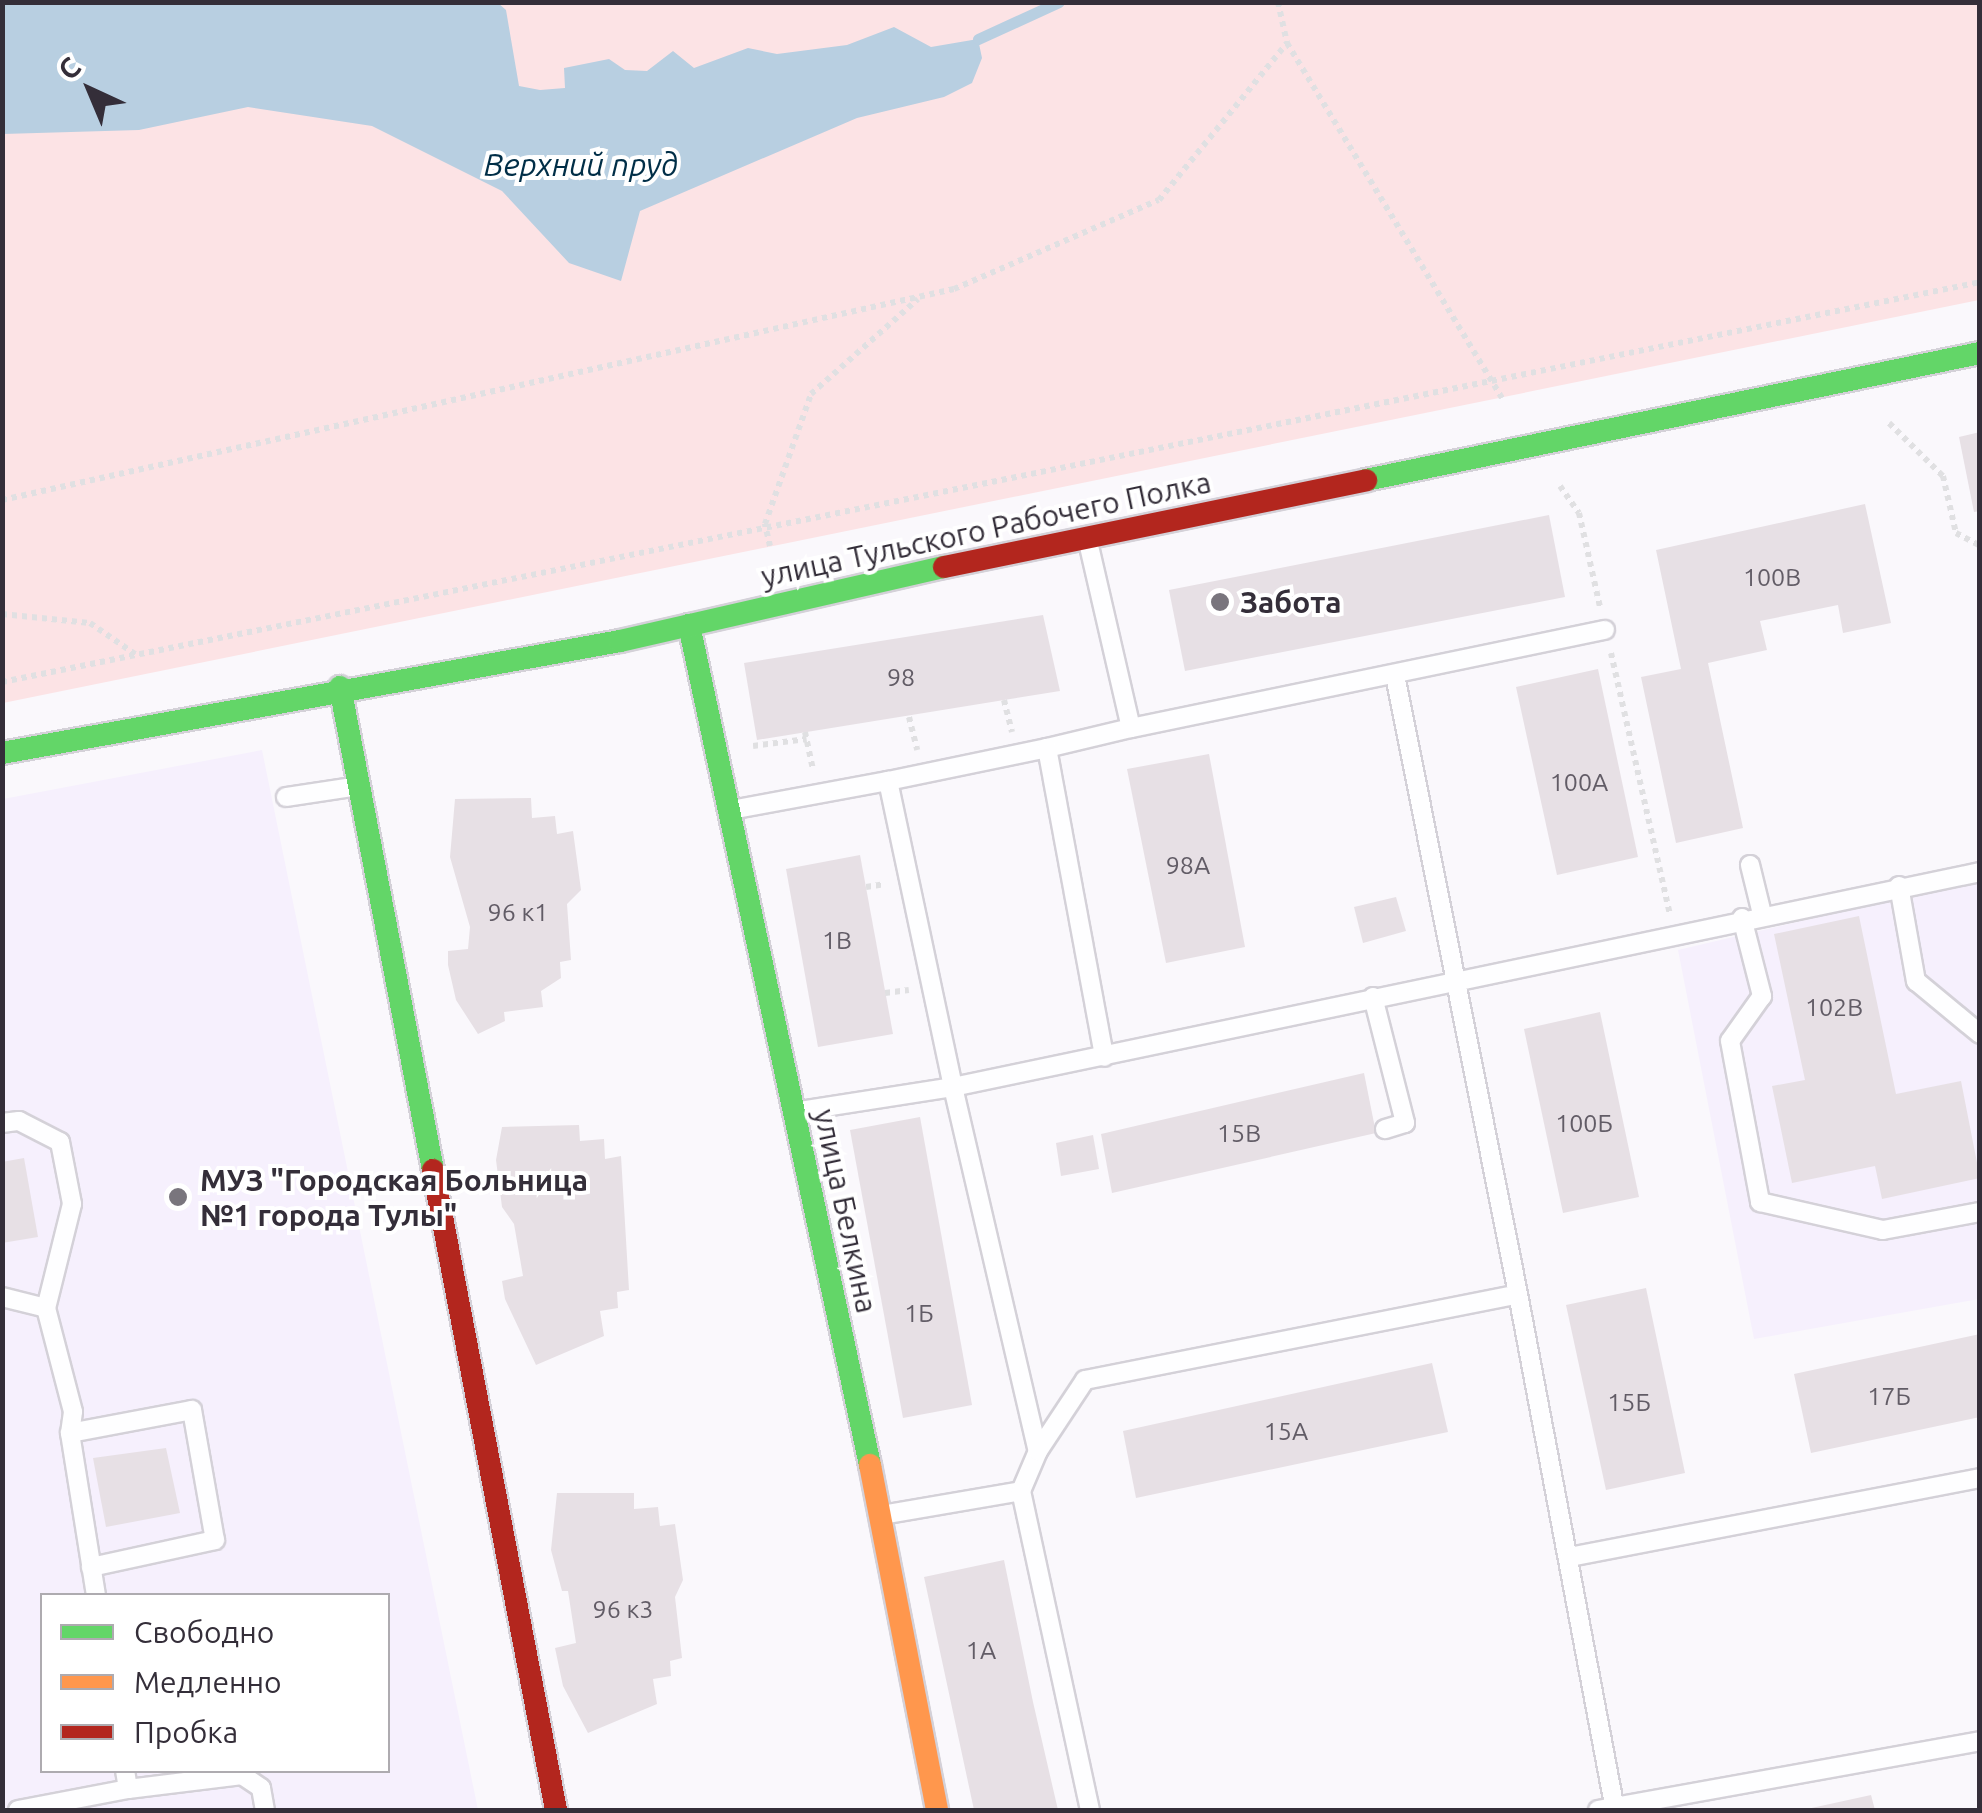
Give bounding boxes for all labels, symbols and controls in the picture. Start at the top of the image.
north arrow [40,40,140,140]
text: С [52,51,86,85]
water label: Верхний пруд [484,145,678,183]
street label: улица Тульского Рабочего Полка [758,464,1214,594]
house number: 100В [1743,562,1801,592]
place label: Забота [1240,584,1342,620]
marker: Забота [1209,591,1231,613]
house number: 98 [887,662,915,692]
house number: 100А [1550,767,1608,797]
house number: 98А [1166,850,1210,880]
house number: 96 к1 [488,897,548,927]
house number: 1В [822,925,852,955]
house number: 102В [1805,992,1863,1022]
street label: улица Белкина [807,1106,885,1316]
house number: 100Б [1555,1108,1613,1138]
house number: 15В [1217,1118,1261,1148]
place label: МУЗ "Городская Больница №1 города Тулы" [200,1162,588,1232]
marker: МУЗ "Городская Больница №1 города Тулы" [165,1184,191,1210]
house number: 1Б [904,1298,934,1328]
house number: 17Б [1867,1381,1911,1411]
house number: 15Б [1607,1387,1651,1417]
house number: 15А [1264,1416,1308,1446]
legend [40,1593,390,1773]
house number: 96 к3 [593,1594,653,1624]
text: Свободно [134,1615,274,1649]
house number: 1А [966,1635,996,1665]
text: Медленно [134,1665,282,1699]
text: Пробка [134,1715,238,1749]

